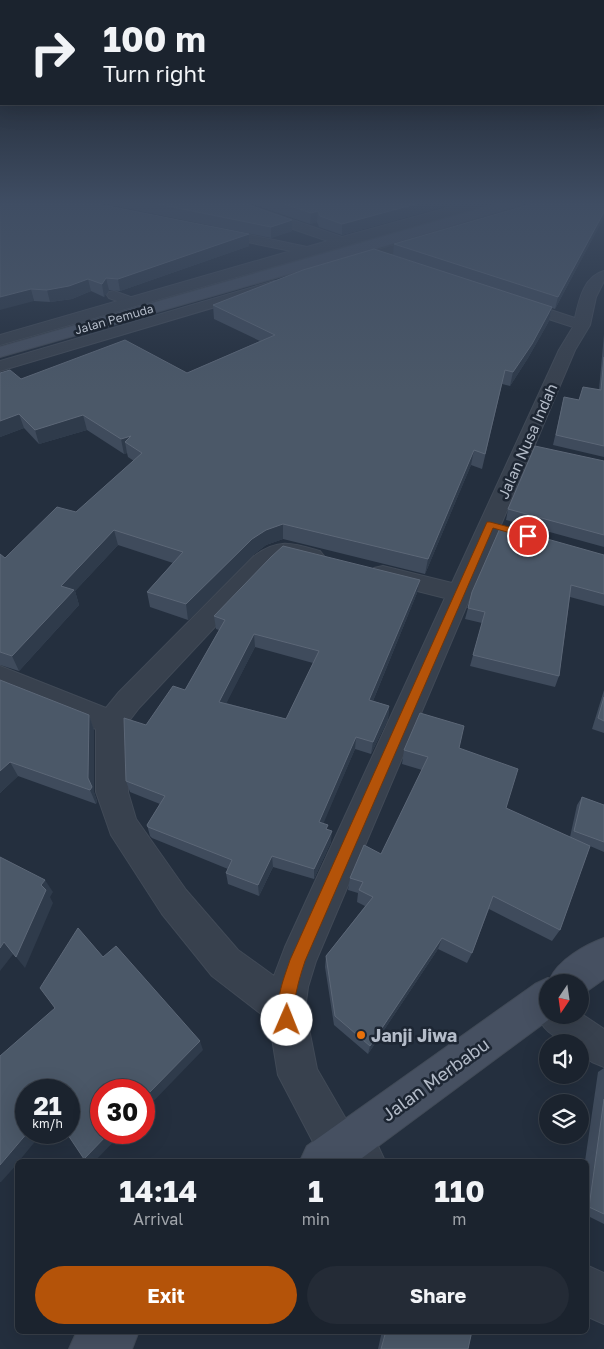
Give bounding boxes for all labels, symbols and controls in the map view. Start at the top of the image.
text: 100 m [103,18,206,60]
icon: right [20,20,85,85]
text: Turn right [103,60,206,87]
street label: Jalan Pemuda [73,301,155,337]
street label: Jalan Nusa Indah [493,380,561,502]
pin [507,515,549,557]
icon: arrive [514,522,542,550]
north arrow [539,974,589,1024]
map controls [539,974,589,1144]
position arrow [260,993,312,1045]
place label: Janji Jiwa [371,1024,457,1046]
marker: Janji Jiwa [355,1029,367,1041]
street label: Jalan Merbabu [377,1033,493,1125]
button: sound [539,1034,589,1084]
speed limit sign: 30 [90,1079,155,1144]
text: 21 [33,1090,62,1121]
button: layers [539,1094,589,1144]
text: km/h [32,1116,63,1131]
text: 14:14 [119,1173,197,1209]
text: 1 [308,1173,324,1209]
text: 110 [434,1173,485,1209]
text: Arrival [133,1209,183,1229]
text: min [302,1209,330,1229]
text: m [452,1209,467,1229]
button: Exit [35,1266,297,1324]
button: Share [307,1266,569,1324]

